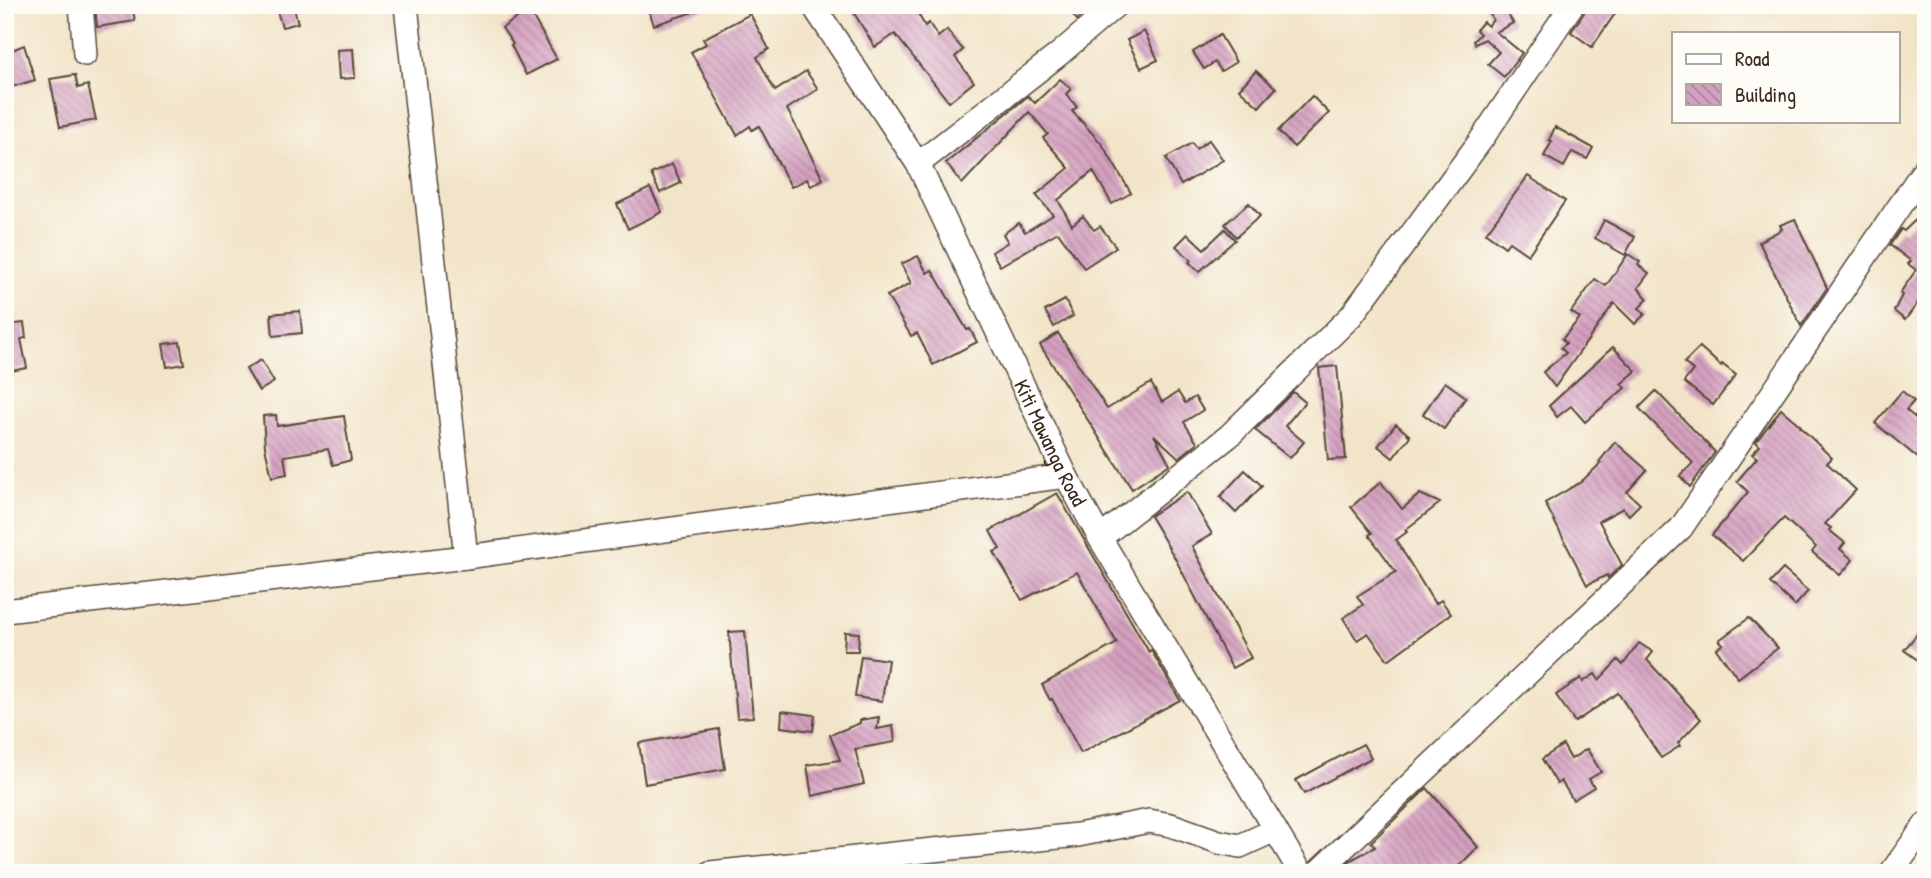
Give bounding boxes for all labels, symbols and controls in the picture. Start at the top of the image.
legend [1672,32,1899,122]
text: Road [1735,44,1769,73]
text: Building [1735,80,1796,109]
street label: Kiti Mawanga Road [1008,374,1094,511]

